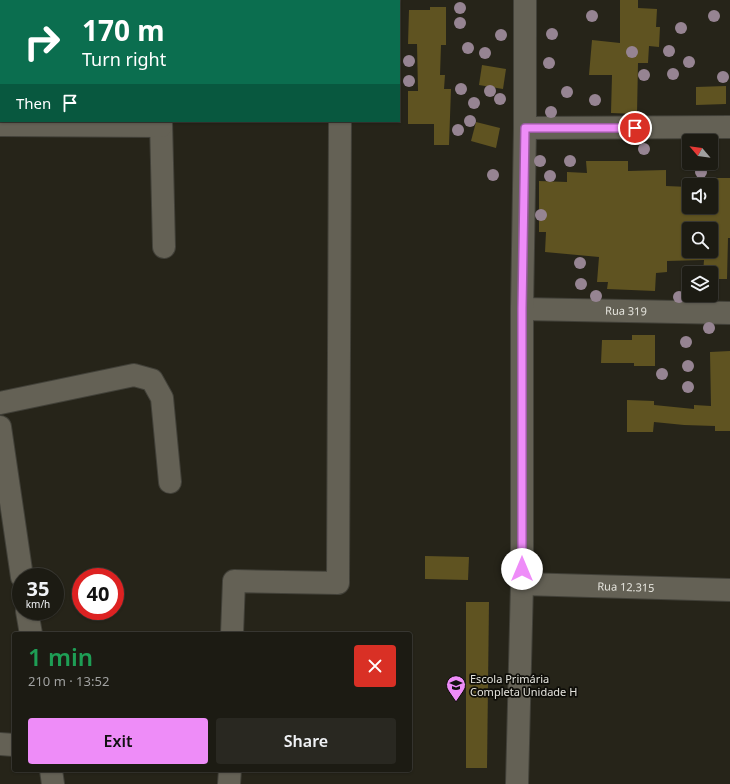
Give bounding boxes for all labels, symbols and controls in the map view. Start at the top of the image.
text: 170 m [82,11,165,49]
icon: right [16,16,68,68]
text: Turn right [82,47,166,71]
icon: arrive [59,92,81,114]
text: Then [16,93,51,113]
pin [618,111,652,145]
icon: arrive [624,117,646,139]
north arrow [682,134,718,170]
map controls [682,134,718,302]
button: sound [682,178,718,214]
button: search [682,222,718,258]
button: layers [682,266,718,302]
street label: Rua 319 [605,303,647,318]
position arrow [501,548,543,590]
speed limit sign: 40 [72,568,124,620]
text: 35 [27,575,49,602]
street label: Rua 12.315 [597,578,655,595]
text: km/h [26,597,50,611]
text: 1 min [28,640,93,673]
button: close [354,645,396,687]
place label: Escola Primária Completa Unidade H [470,671,577,699]
text: 210 m · 13:52 [28,672,109,690]
school or university icon: Escola Primária Completa Unidade H [445,674,467,702]
button: Exit [28,718,208,764]
button: Share [216,718,396,764]

